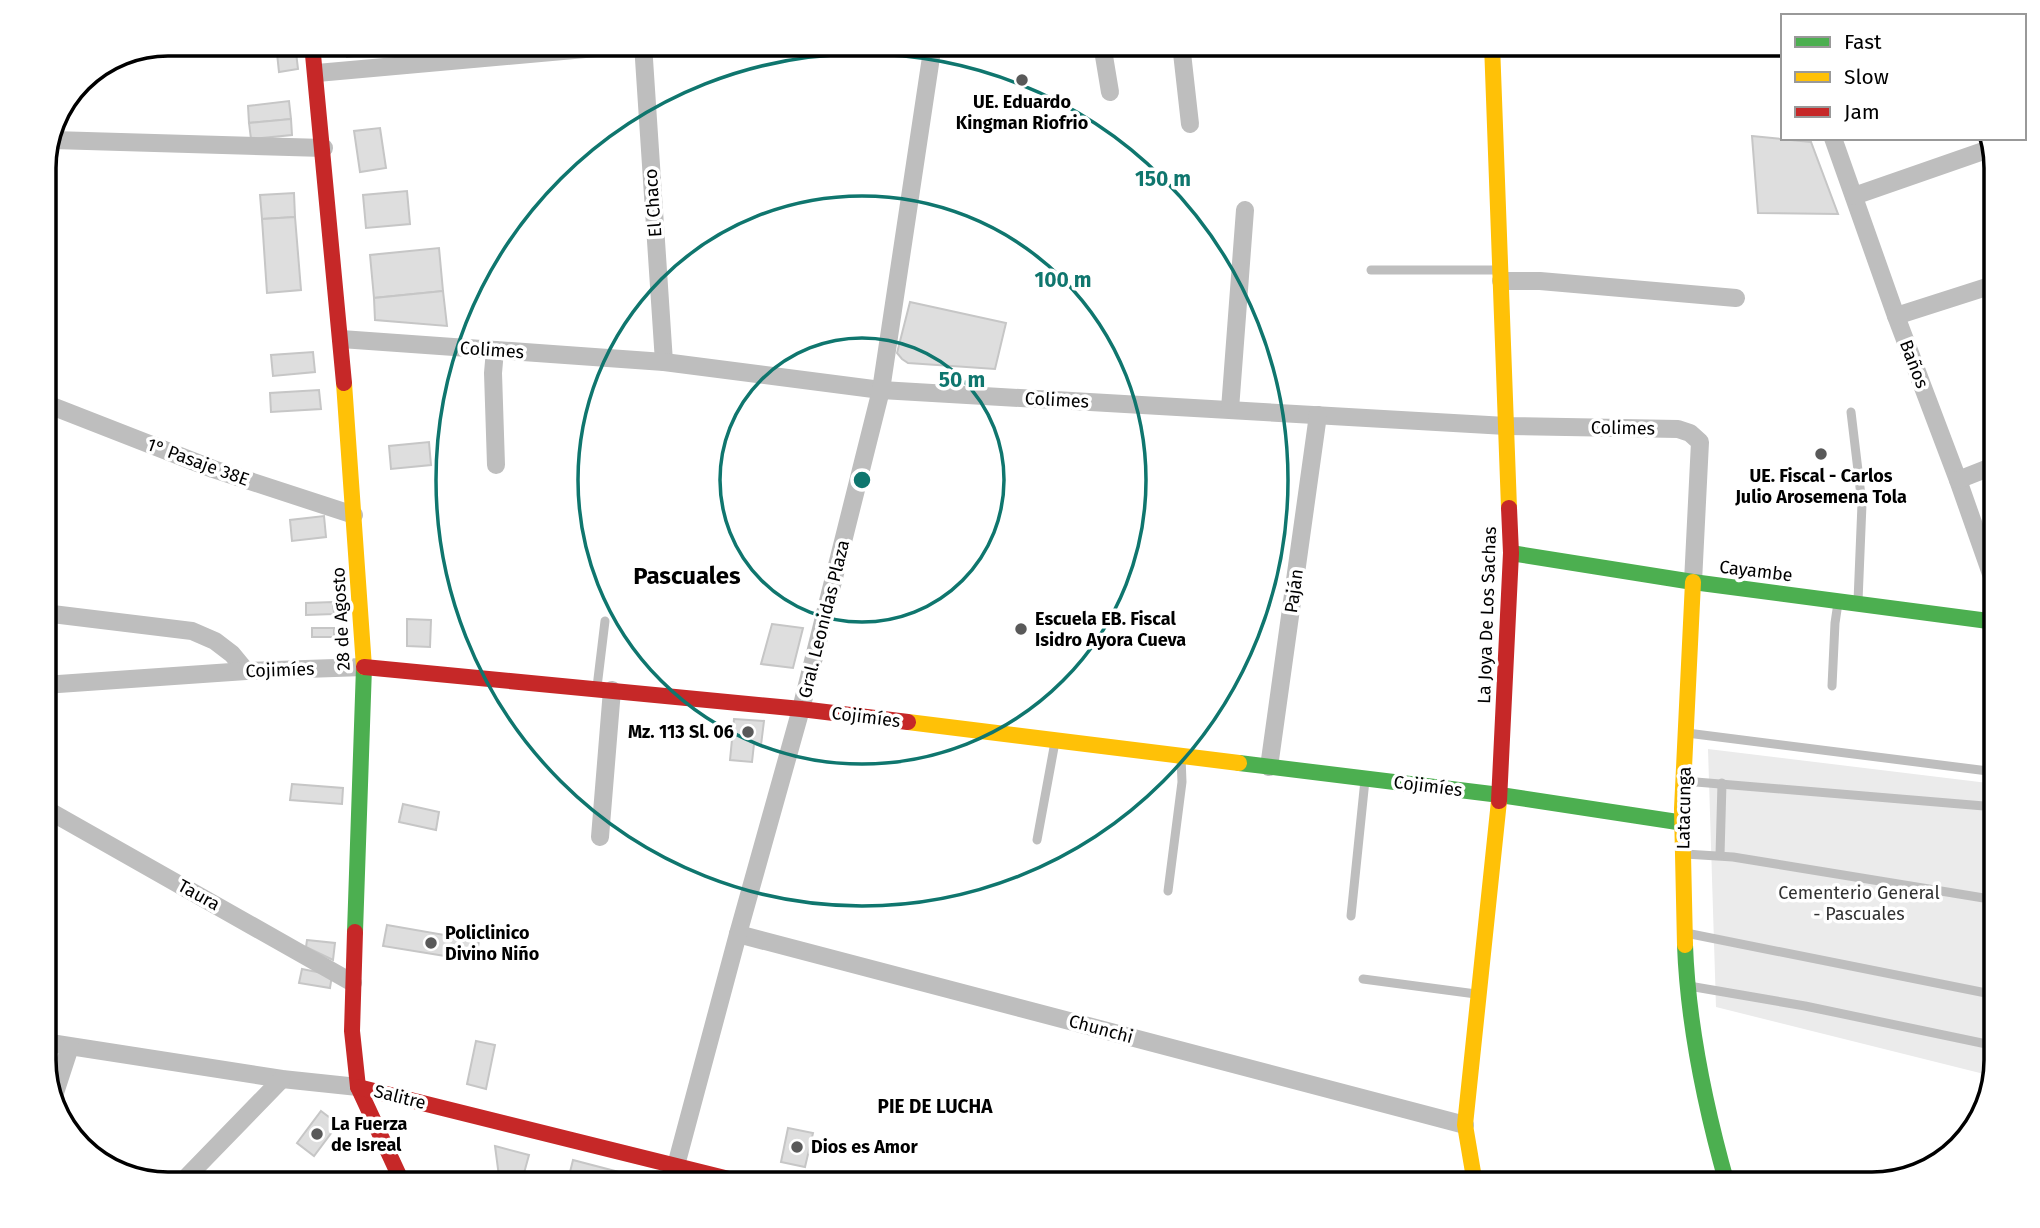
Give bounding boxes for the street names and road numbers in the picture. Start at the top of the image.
street label: El Chaco [640,168,666,238]
street label: Colimes [459,337,525,363]
street label: Baños [1895,337,1933,391]
street label: Colimes [1024,387,1090,413]
street label: Colimes [1591,416,1655,440]
street label: 1° Pasaje 38E [144,433,252,491]
street label: La Joya De Los Sachas [1473,526,1501,704]
street label: Gral. Leonidas Plaza [794,538,854,700]
street label: Cayambe [1718,556,1794,586]
street label: 28 de Agosto [327,566,355,672]
street label: Paján [1280,567,1308,615]
street label: Cojimíes [245,658,315,682]
street label: Cojimíes [830,702,902,732]
street label: Latacunga [1672,766,1696,850]
street label: Cojimíes [1392,771,1464,801]
street label: Taura [174,875,224,915]
street label: Chunchi [1066,1010,1136,1048]
street label: Salitre [372,1080,428,1114]

